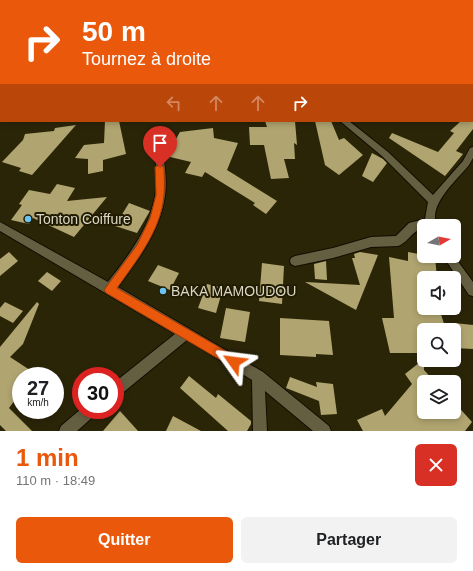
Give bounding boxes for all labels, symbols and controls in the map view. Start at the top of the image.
icon: right [16,16,68,68]
text: 50 m [82,16,146,47]
text: Tournez à droite [82,49,211,69]
icon: left [163,92,185,114]
icon: ahead [205,92,227,114]
icon: ahead [247,92,269,114]
icon: right [289,92,311,114]
pin [143,126,177,167]
icon: arrive [149,132,171,154]
place label: Tonton Coiffure [36,211,131,227]
marker: Tonton Coiffure [23,214,33,224]
north arrow [417,219,461,263]
map controls [417,219,461,419]
button: sound [417,271,461,315]
place label: BAKA MAMOUDOU [171,283,296,299]
marker: BAKA MAMOUDOU [158,286,168,296]
button: search [417,323,461,367]
position arrow [213,341,255,383]
speed limit sign: 30 [72,367,124,419]
button: layers [417,375,461,419]
text: 27 [27,377,49,399]
text: km/h [27,397,49,408]
text: 1 min [16,444,79,471]
button: close [415,444,457,486]
text: 110 m · 18:49 [16,473,95,488]
button: Quitter [16,517,233,563]
button: Partager [241,517,457,563]

